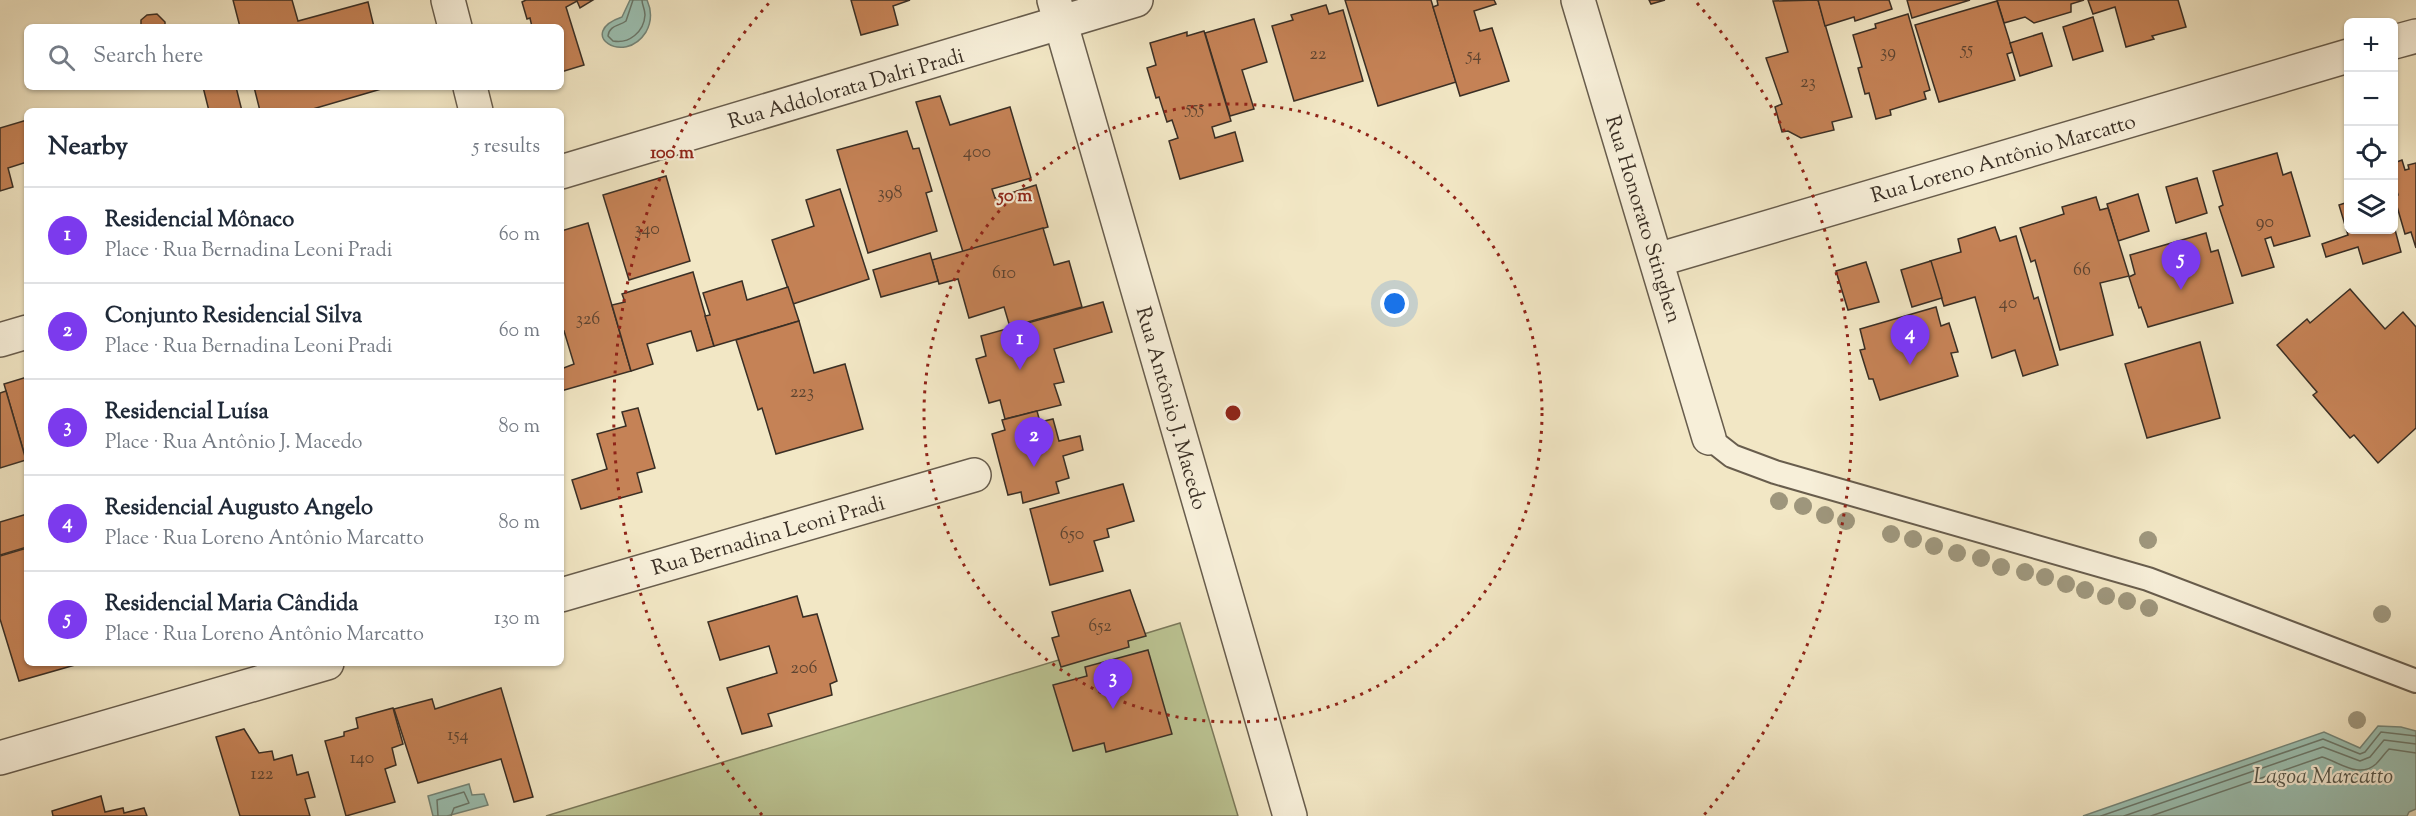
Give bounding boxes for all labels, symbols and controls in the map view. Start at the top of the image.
map controls [2344,18,2398,234]
button: + [2344,18,2398,72]
search box [24,24,564,90]
house number: 55 [1960,37,1973,63]
house number: 39 [1880,40,1896,66]
icon: search [45,41,78,74]
text: Search here [93,41,203,73]
street label: Rua Addolorata Dalri Pradi [725,42,968,138]
house number: 22 [1310,42,1327,68]
house number: 54 [1465,43,1482,69]
house number: 23 [1800,70,1816,96]
button: − [2344,72,2398,126]
house number: 555 [1185,96,1204,122]
street label: Rua Loreno Antônio Marcatto [1868,108,2139,212]
street label: Rua Honorato Stinghen [1596,112,1688,327]
button: locate [2344,126,2398,180]
text: Nearby [48,129,128,166]
text: 5 results [473,133,540,162]
house number: 400 [963,140,991,166]
text: 100 m [650,141,694,167]
button: layers [2344,180,2398,234]
house number: 398 [878,181,902,207]
text: 50 m [996,184,1032,210]
text: Residencial Mônaco [105,205,294,237]
house number: 90 [2256,210,2274,236]
house number: 340 [634,217,660,243]
text: 1 [64,221,71,250]
text: 60 m [499,221,540,250]
text: Place · Rua Bernadina Leoni Pradi [105,237,392,266]
pin: 5 [2162,240,2200,290]
house number: 66 [2073,258,2091,284]
house number: 610 [992,261,1016,287]
your location [1380,289,1409,318]
house number: 40 [1999,291,2017,317]
text: Conjunto Residencial Silva [105,301,362,333]
street label: Rua Antônio J. Macedo [1127,304,1213,514]
house number: 326 [576,307,600,333]
pin: 4 [1890,316,1930,365]
text: 2 [63,317,72,346]
text: 60 m [499,317,540,346]
pin: 1 [1000,320,1040,370]
text: Place · Rua Bernadina Leoni Pradi [105,333,392,362]
house number: 223 [790,380,814,406]
text: Residencial Luísa [105,397,269,429]
centre of rings [1223,403,1243,423]
text: 3 [63,413,72,442]
text: 80 m [499,413,540,442]
pin: 2 [1014,418,1054,467]
text: Place · Rua Antônio J. Macedo [105,429,363,458]
street label: Rua Bernadina Leoni Pradi [648,489,889,585]
text: Residencial Augusto Angelo [105,493,373,525]
text: 4 [62,509,73,538]
text: 80 m [499,509,540,538]
house number: 650 [1060,522,1084,548]
text: Place · Rua Loreno Antônio Marcatto [105,525,424,554]
text: Residencial Maria Cândida [105,589,358,621]
text: 5 [64,605,71,634]
text: 130 m [494,605,540,634]
house number: 652 [1088,614,1112,640]
text: Place · Rua Loreno Antônio Marcatto [105,621,424,650]
house number: 206 [791,656,817,682]
pin: 3 [1094,660,1132,709]
house number: 154 [447,723,469,749]
house number: 140 [350,746,374,772]
house number: 122 [251,762,274,788]
water label: Lagoa Marcatto [2253,762,2393,794]

